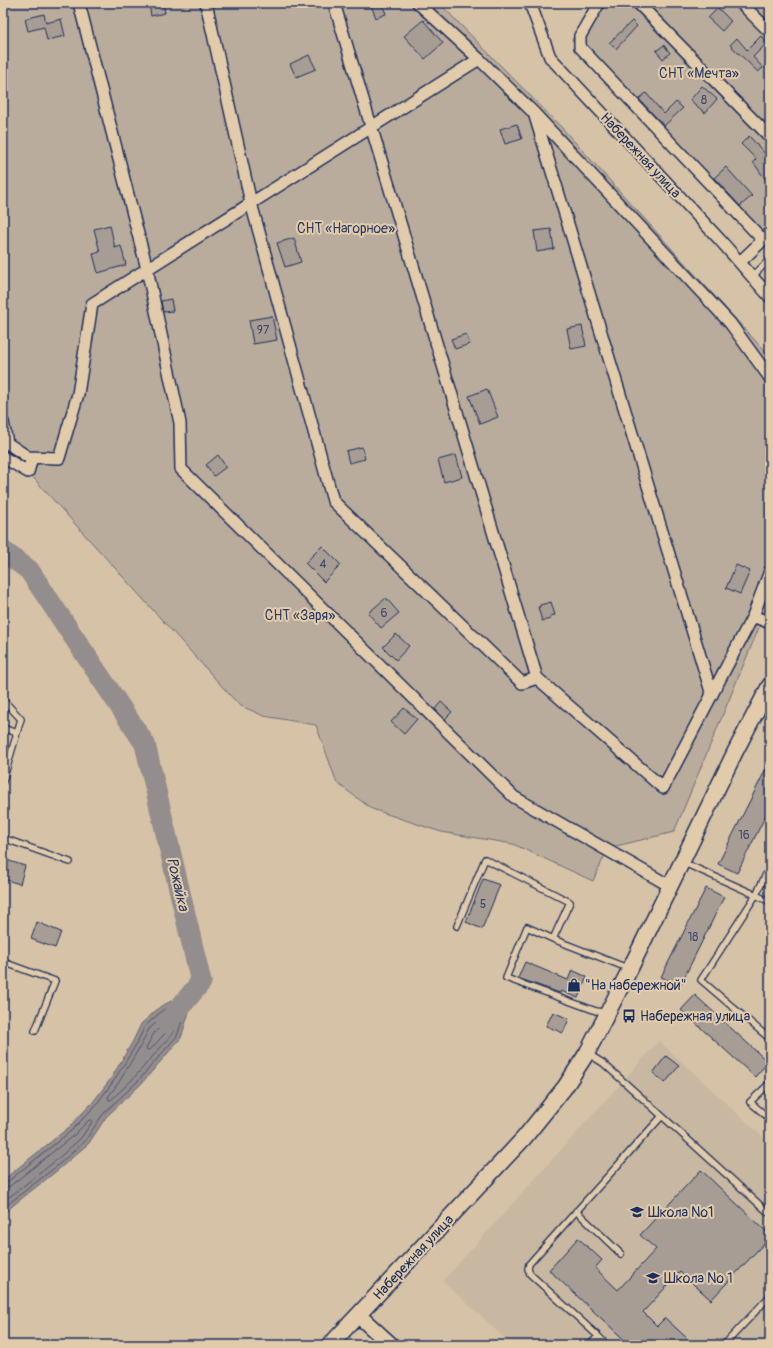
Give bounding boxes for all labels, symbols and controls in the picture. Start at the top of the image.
park label: СНТ «Мечта» [659,65,739,82]
house number: 8 [701,93,707,108]
street label: Набережная улица [597,109,684,201]
park label: СНТ «Нагорное» [297,220,395,237]
house number: 97 [257,323,270,338]
house number: 4 [320,557,327,572]
house number: 6 [381,606,388,621]
park label: СНТ «Заря» [265,607,335,624]
house number: 16 [738,828,750,843]
water label: Рожайка [162,856,193,914]
house number: 5 [480,897,486,912]
house number: 18 [688,930,698,945]
shop icon: "На набережной" [566,977,582,993]
place label: "На набережной" [585,977,687,994]
bus stop icon: Набережная улица [621,1008,637,1024]
place label: Набережная улица [640,1008,750,1025]
school or university icon: Школа №1 [629,1204,645,1220]
place label: Школа №1 [648,1204,714,1221]
street label: Набережная улица [370,1211,457,1303]
school or university icon: Школа № 1 [645,1270,661,1286]
place label: Школа № 1 [664,1270,733,1287]

